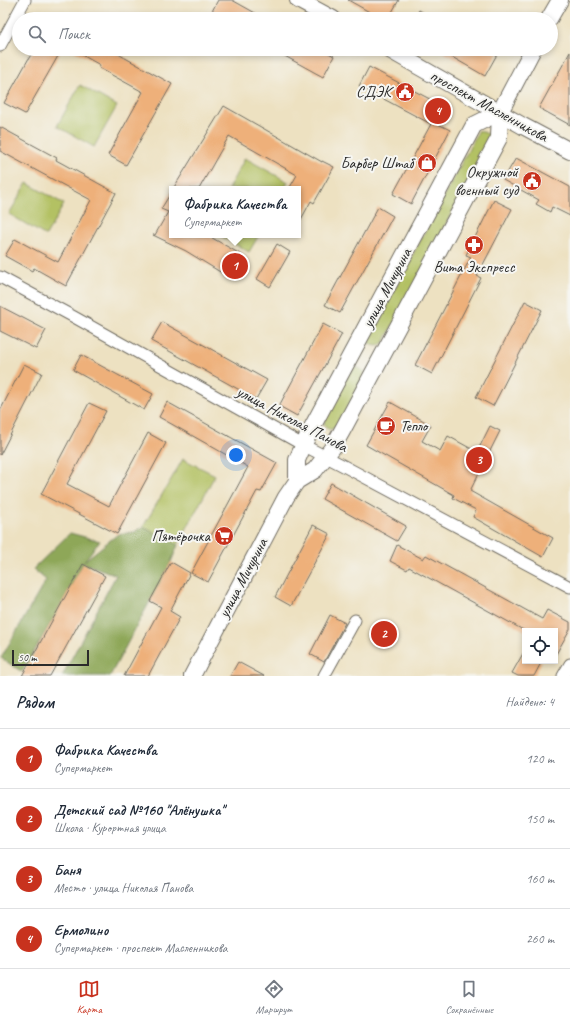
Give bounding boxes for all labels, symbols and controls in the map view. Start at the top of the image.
search box [12,12,558,56]
icon: search [26,23,48,45]
text: Поиск [58,25,90,44]
street label: проспект Масленникова [427,65,552,147]
public building icon: СДЭК [394,81,416,103]
place label: СДЭК [356,82,394,102]
pin: 4 [425,96,451,126]
shop icon: Барбер Штаб [416,152,438,174]
place label: Барбер Штаб [340,153,416,173]
place label: Окружной военный суд [455,162,520,200]
public building icon: Окружной военный суд [521,170,543,192]
popup [169,186,301,238]
text: Фабрика Качества [184,195,286,214]
text: Супермаркет [184,214,242,230]
pharmacy icon: Вита Экспресс [463,234,485,256]
street label: улица Мичурина [357,244,417,332]
pin: 1 [222,251,248,281]
place label: Вита Экспресс [433,257,516,277]
street label: улица Николая Панова [232,381,352,457]
cafe icon: Тепло [375,415,397,437]
place label: Тепло [400,416,430,436]
your location [226,445,246,465]
pin: 3 [466,445,492,475]
supermarket icon: Пятёрочка [213,525,235,547]
place label: Пятёрочка [151,526,212,546]
street label: улица Мичурина [213,534,273,622]
pin: 2 [371,619,397,649]
map controls [522,628,558,664]
button: locate [522,628,558,664]
scale bar [12,648,89,667]
text: 50 m [18,650,37,664]
text: Рядом [16,692,54,713]
text: Найдено: 4 [506,694,554,710]
text: Фабрика Качества [54,741,157,760]
text: 1 [26,751,32,767]
text: 120 m [526,751,554,767]
text: Супермаркет [54,760,112,776]
text: Детский сад №160 "Алёнушка" [54,801,224,820]
text: 2 [26,811,32,827]
text: 150 m [526,811,554,827]
text: Школа · Курортная улица [54,820,166,836]
text: Баня [54,861,81,880]
text: 3 [26,871,32,887]
text: 160 m [526,871,554,887]
text: Место · улица Николая Панова [54,880,193,896]
text: Ермолино [54,921,108,940]
text: 4 [26,931,32,947]
text: 260 m [526,931,554,947]
text: Супермаркет · проспект Масленникова [54,940,228,956]
tab: Карта [77,978,102,1016]
tab: Маршрут [256,978,292,1016]
tab: Сохранённые [445,978,493,1016]

